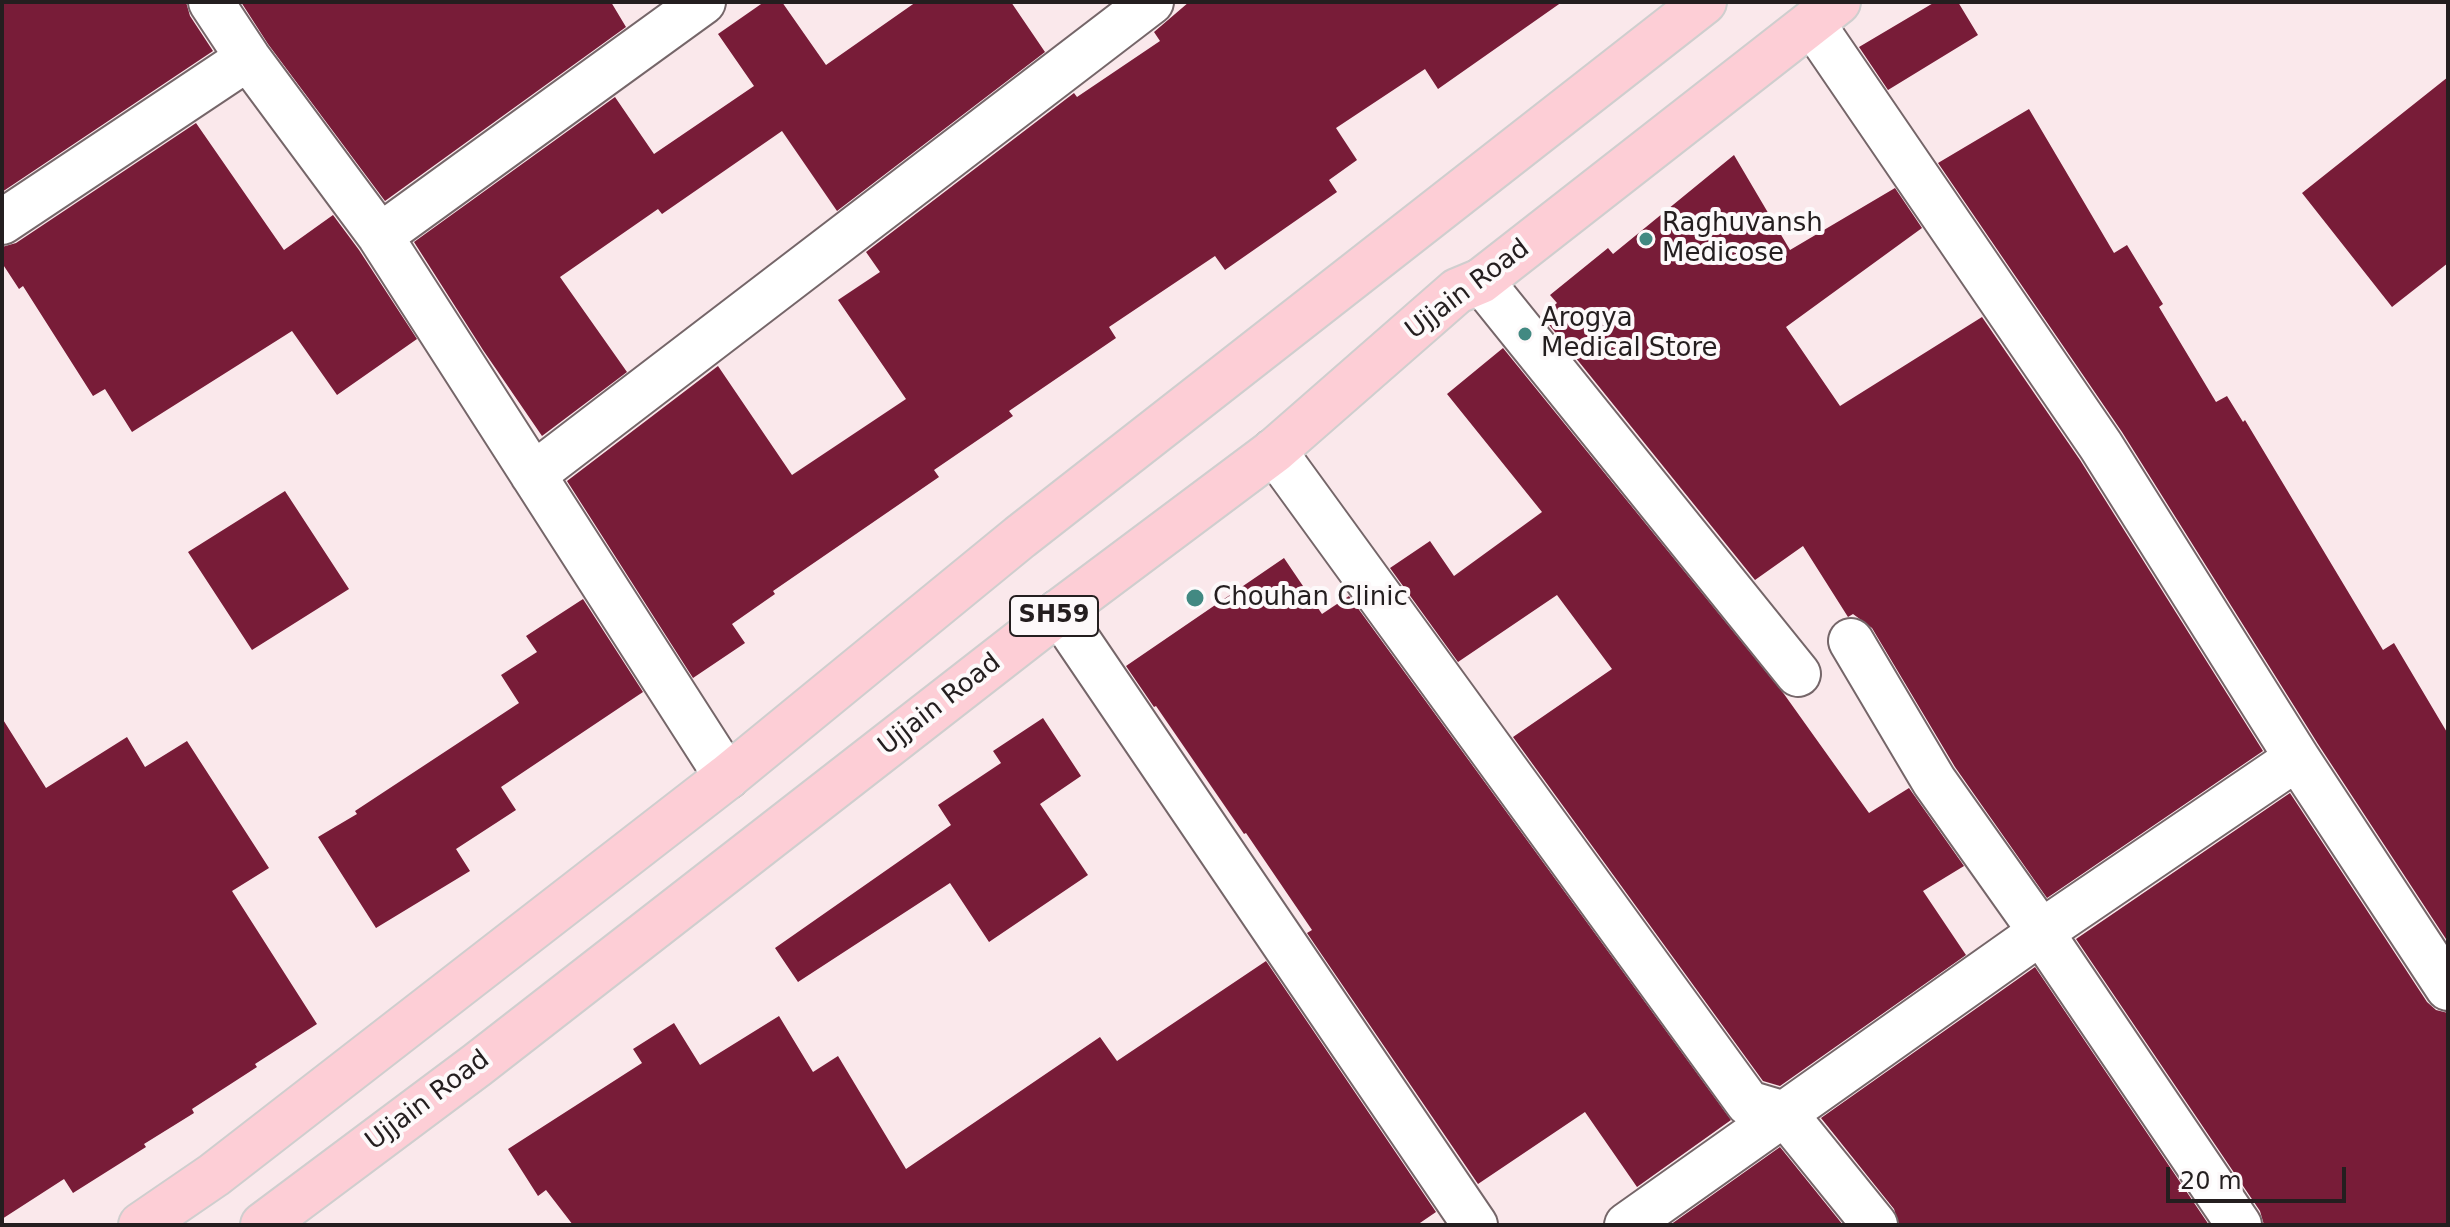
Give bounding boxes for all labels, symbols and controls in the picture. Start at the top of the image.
place label: Raghuvansh Medicose [1662,208,1823,270]
marker: Raghuvansh Medicose [1637,230,1655,248]
street label: Ujjain Road [1400,233,1536,347]
place label: Arogya Medical Store [1541,303,1718,364]
marker: Arogya Medical Store [1516,325,1534,343]
place label: Chouhan Clinic [1213,582,1408,614]
marker: Chouhan Clinic [1184,587,1206,609]
road number: SH59 [1010,596,1098,636]
street label: Ujjain Road [873,648,1007,762]
street label: Ujjain Road [360,1044,496,1158]
scale bar [2170,1151,2350,1201]
text: 20 m [2180,1167,2242,1195]

